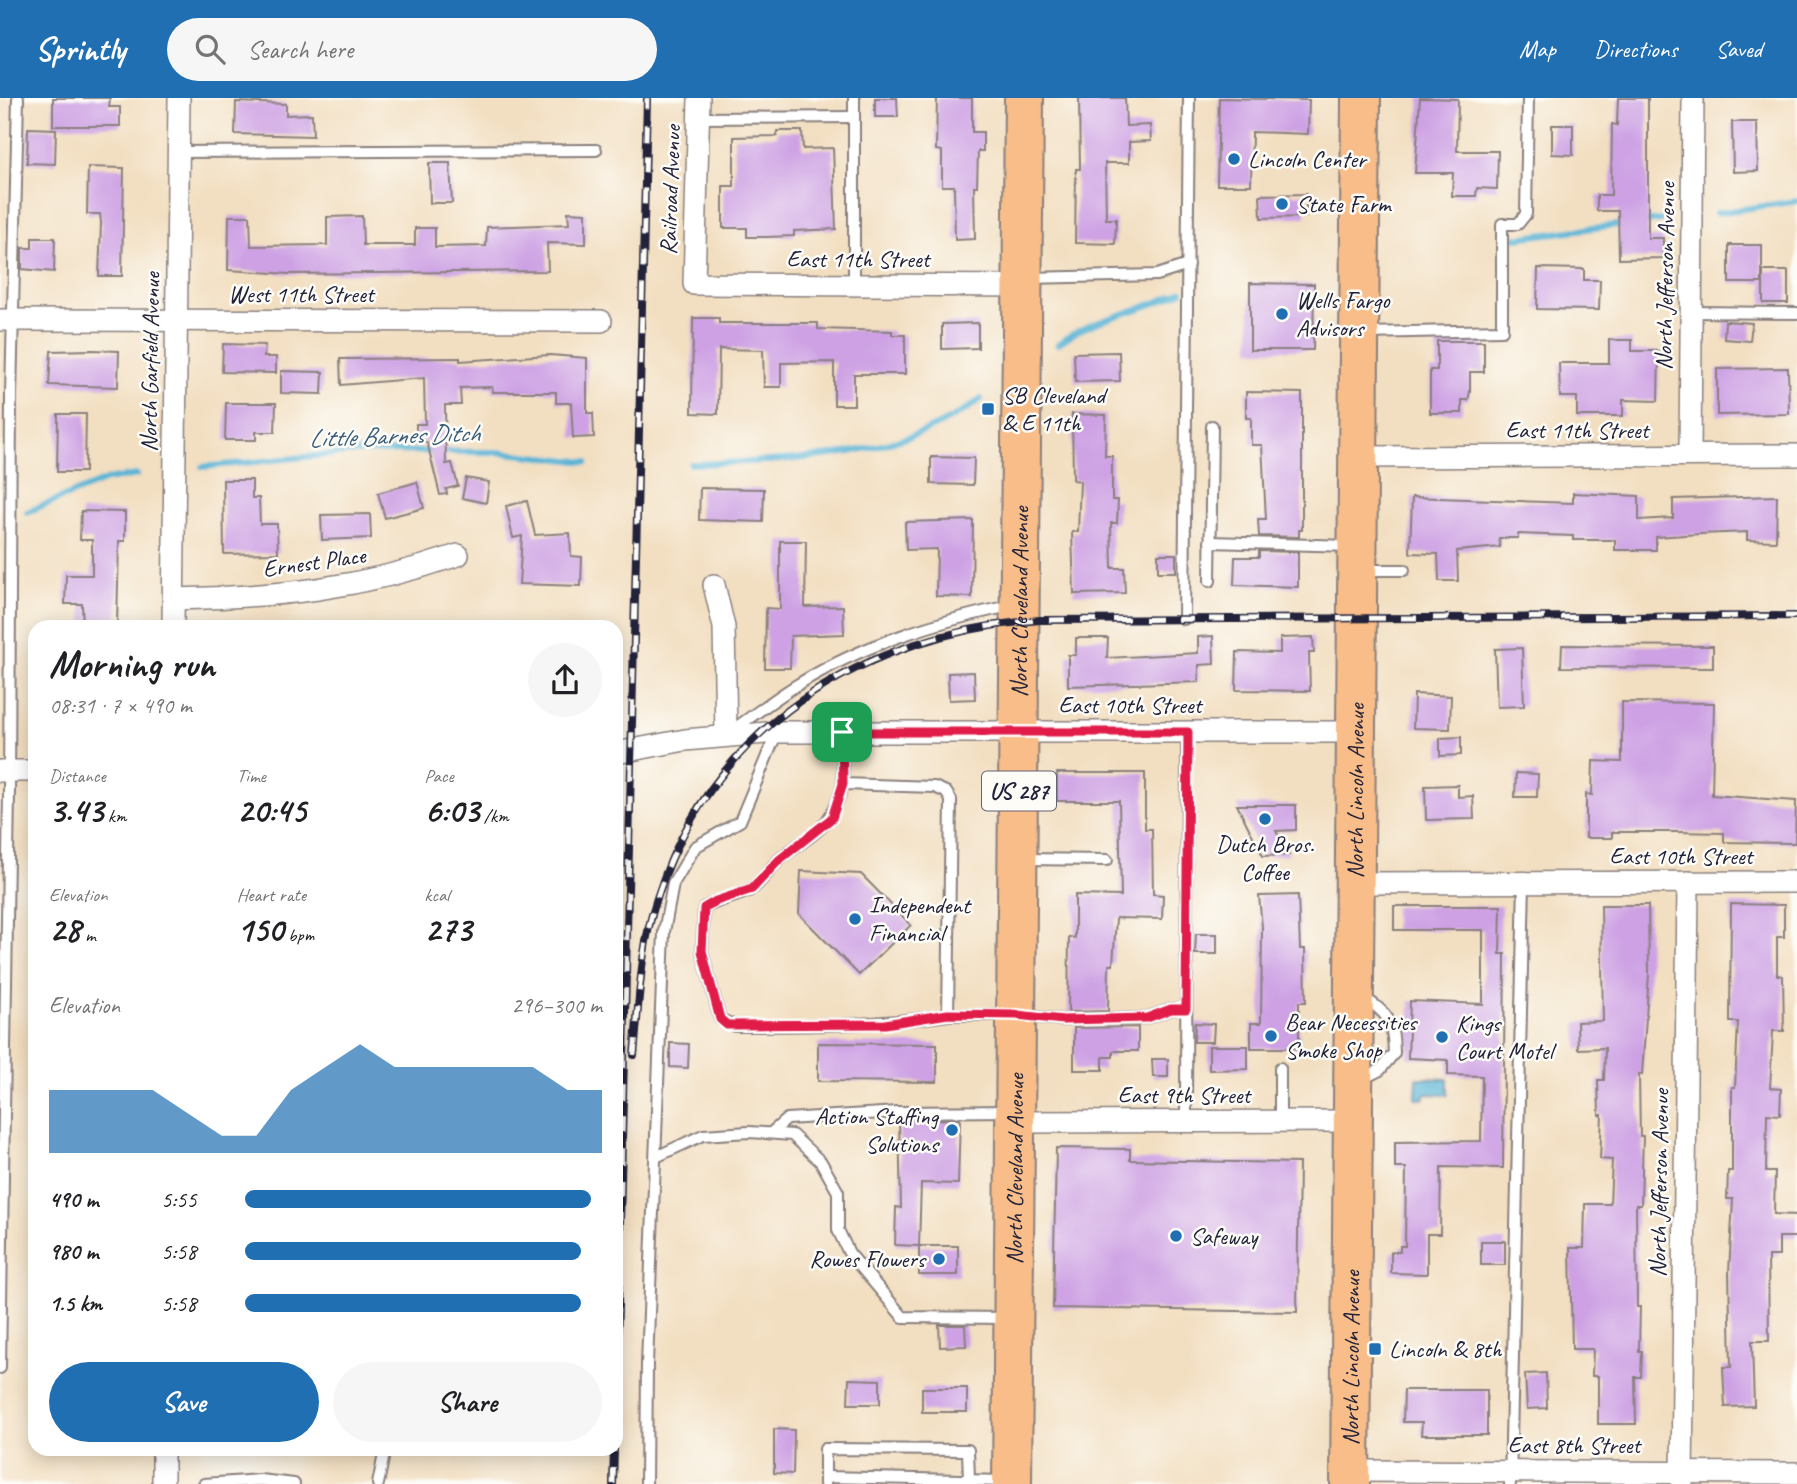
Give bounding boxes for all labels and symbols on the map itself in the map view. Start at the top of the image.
street label: Railroad Avenue [653,122,687,255]
place label: Lincoln Center [1248,144,1368,174]
marker: Lincoln Center [1226,151,1242,167]
street label: North Jefferson Avenue [1648,179,1682,370]
place label: State Farm [1296,189,1393,219]
marker: State Farm [1274,196,1290,212]
street label: East 11th Street [786,244,932,274]
street label: North Garfield Avenue [133,270,167,452]
street label: West 11th Street [228,279,376,309]
place label: Wells Fargo Advisors [1296,285,1391,343]
marker: Wells Fargo Advisors [1274,306,1290,322]
place label: SB Cleveland & E 11th [1002,380,1109,438]
marker: SB Cleveland & E 11th [980,401,996,417]
street label: East 11th Street [1505,415,1651,445]
water label: Little Barnes Ditch [308,416,482,455]
street label: North Cleveland Avenue [1004,504,1035,698]
street label: Ernest Place [261,540,369,584]
street label: East 10th Street [1058,690,1204,720]
street label: North Lincoln Avenue [1340,701,1371,878]
pin [812,702,872,762]
road number: US 287 [982,772,1056,810]
marker: Dutch Bros. Coffee [1257,811,1273,827]
place label: Dutch Bros. Coffee [1216,829,1314,887]
street label: East 10th Street [1609,841,1755,871]
place label: Independent Financial [869,890,972,948]
marker: Independent Financial [847,911,863,927]
place label: Bear Necessities Smoke Shop [1285,1007,1418,1065]
place label: Kings Court Motel [1456,1008,1557,1066]
marker: Bear Necessities Smoke Shop [1263,1028,1279,1044]
marker: Kings Court Motel [1434,1029,1450,1045]
street label: North Cleveland Avenue [999,1071,1031,1264]
street label: East 9th Street [1118,1080,1252,1110]
street label: North Jefferson Avenue [1642,1086,1676,1277]
place label: Action Staffing Solutions [815,1101,941,1159]
marker: Action Staffing Solutions [944,1122,960,1138]
place label: Safeway [1190,1221,1259,1251]
marker: Safeway [1168,1228,1184,1244]
place label: Rowes Flowers [809,1244,927,1274]
marker: Rowes Flowers [931,1251,947,1267]
street label: North Lincoln Avenue [1335,1268,1367,1445]
place label: Lincoln & 8th [1389,1334,1502,1364]
marker: Lincoln & 8th [1367,1341,1383,1357]
street label: East 8th Street [1508,1430,1642,1460]

